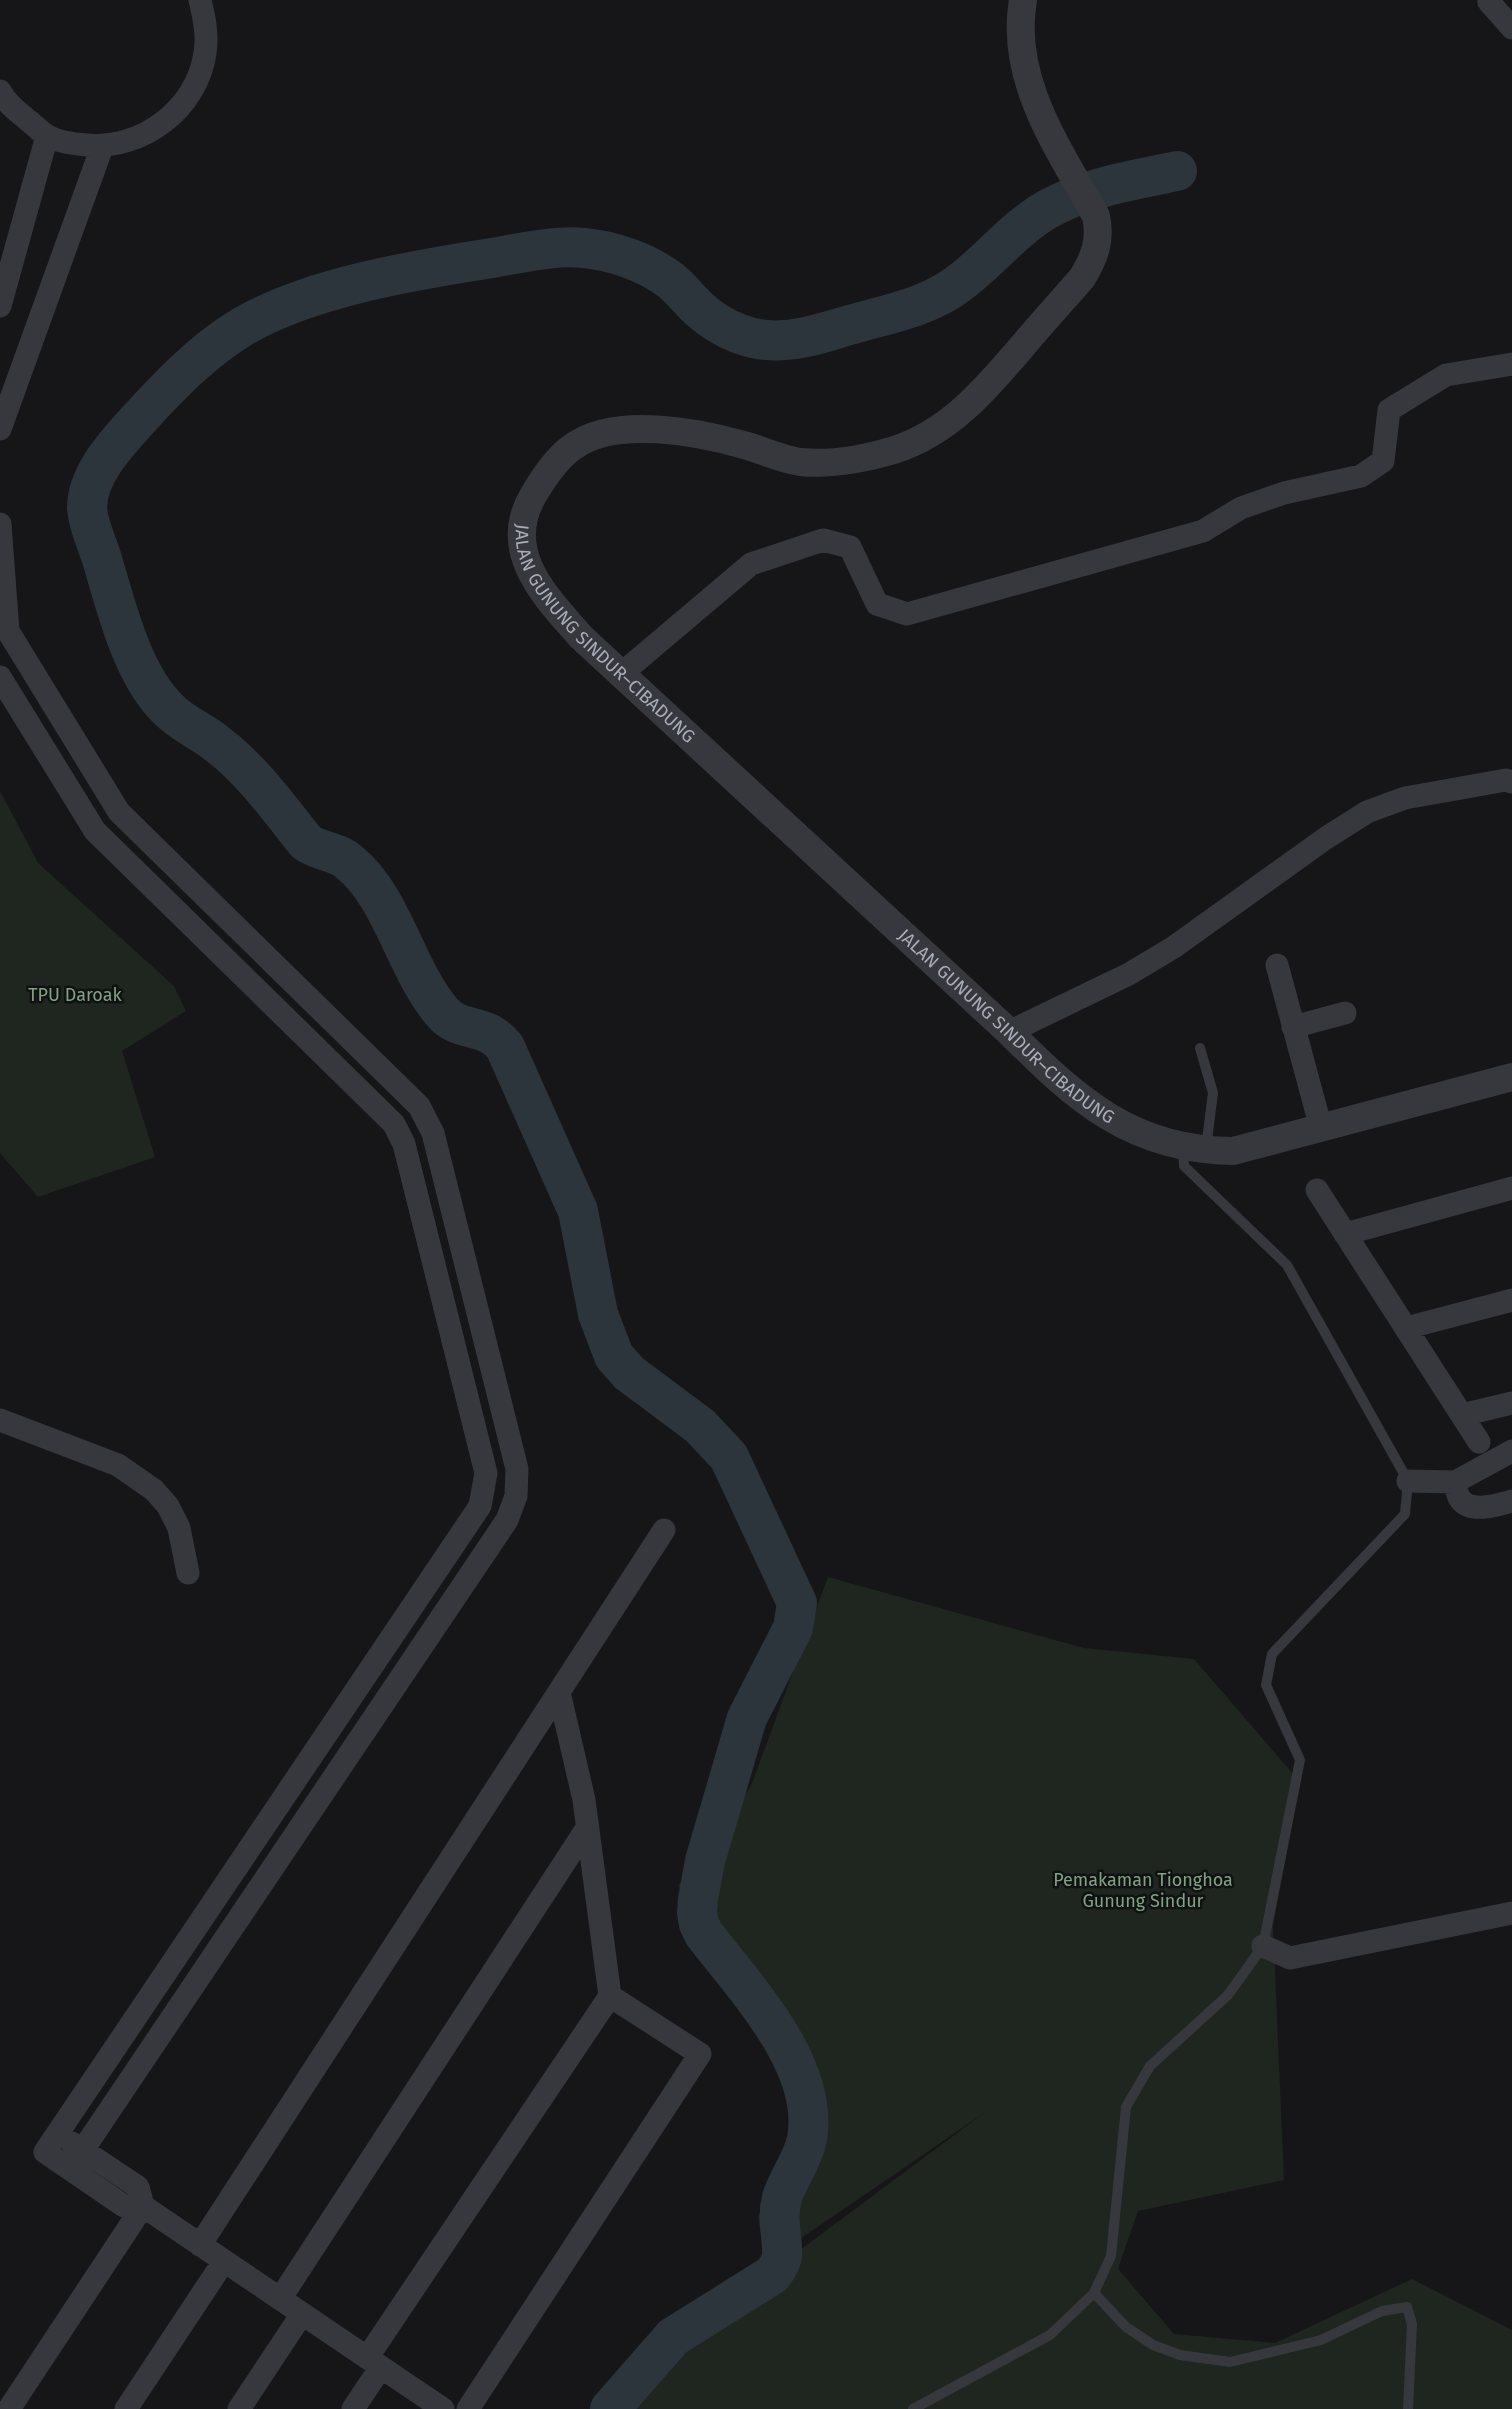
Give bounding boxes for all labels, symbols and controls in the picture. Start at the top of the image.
street label: JALAN GUNUNG SINDUR–CIBADUNG [511,523,700,748]
street label: JALAN GUNUNG SINDUR–CIBADUNG [894,924,1118,1129]
park label: TPU Daroak [28,984,122,1006]
park label: Pemakaman Tionghoa Gunung Sindur [1053,1869,1233,1912]

